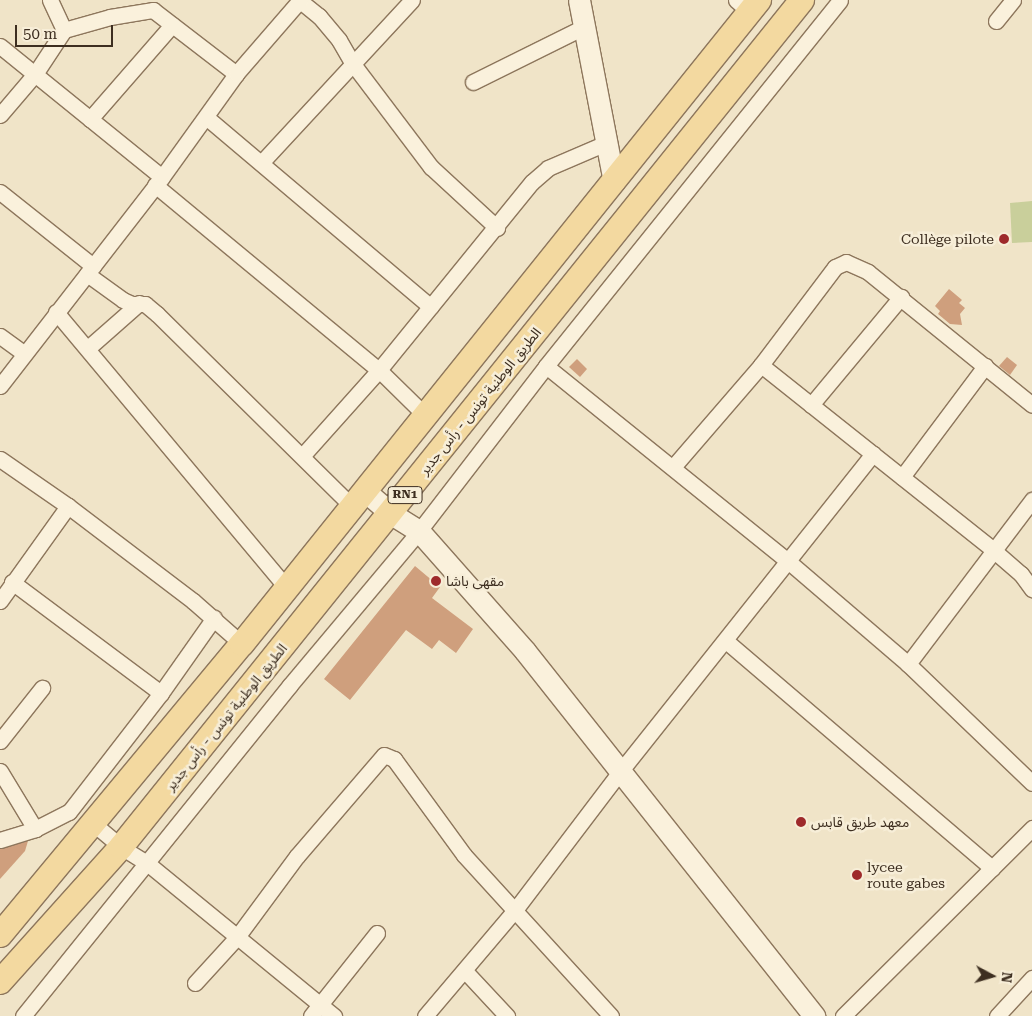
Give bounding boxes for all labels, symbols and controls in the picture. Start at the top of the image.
scale bar [18,15,115,47]
text: 50 m [23,25,57,43]
place label: Collège pilote [901,231,994,247]
marker: Collège pilote [998,233,1010,245]
street label: الطريق الوطنية تونس - رأس جدير [416,324,544,478]
road number: RN1 [388,486,422,504]
place label: مقهى باشا [446,573,504,589]
marker: مقهى باشا [430,575,442,587]
street label: الطريق الوطنية تونس - رأس جدير [162,640,290,794]
place label: معهد طريق قابس [811,814,909,830]
marker: معهد طريق قابس [795,816,807,828]
place label: lycee route gabes [867,859,945,892]
marker: lycee route gabes [851,869,863,881]
north arrow [967,951,1017,1001]
text: N [998,971,1015,984]

